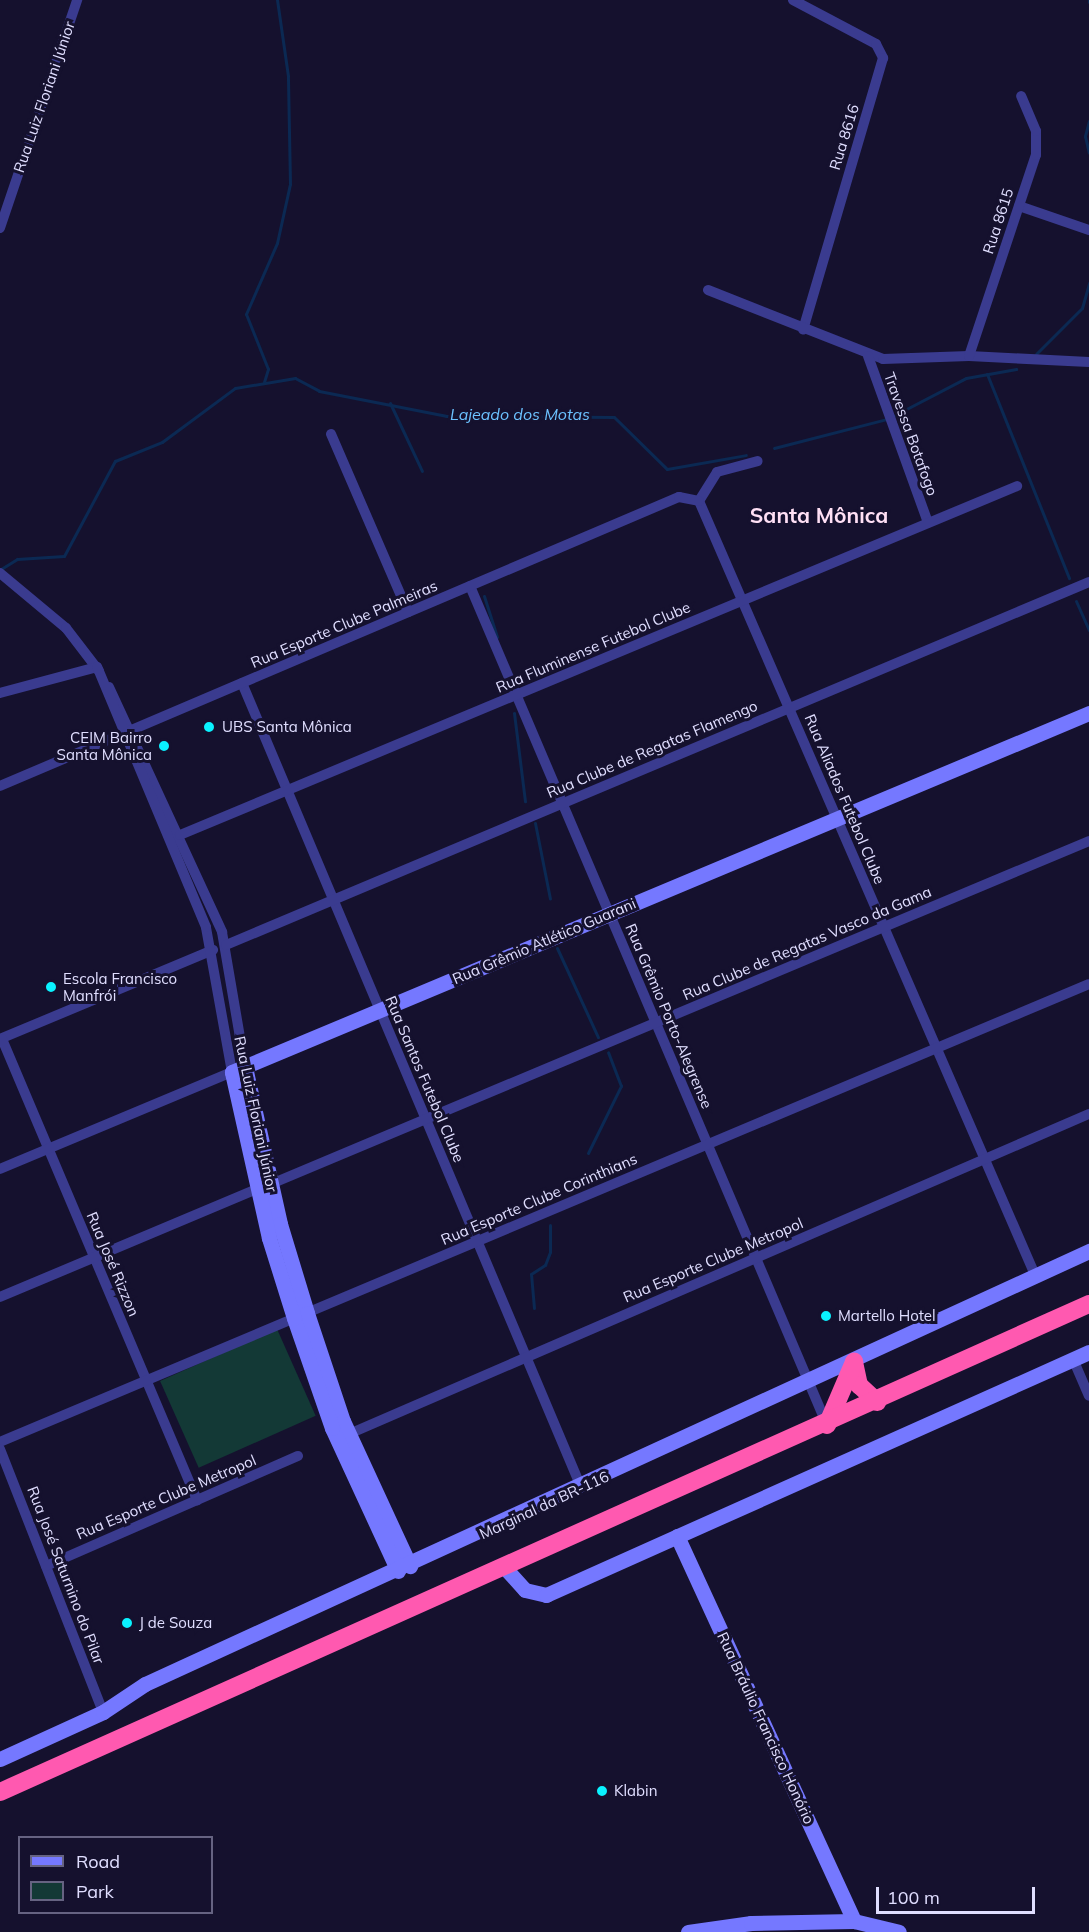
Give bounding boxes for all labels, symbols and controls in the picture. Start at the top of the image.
street label: Rua Luiz Floriani Júnior [10,19,78,175]
street label: Rua 8616 [825,102,863,172]
street label: Rua 8615 [979,186,1017,256]
street label: Travessa Botafogo [880,370,942,498]
water label: Lajeado dos Motas [450,404,590,424]
district label: Santa Mônica [750,502,888,528]
street label: Rua Esporte Clube Palmeiras [248,576,440,672]
street label: Rua Fluminense Futebol Clube [493,598,693,696]
street label: Rua Clube de Regatas Flamengo [544,696,760,802]
street label: Rua Aliados Futebol Clube [801,711,889,887]
marker: UBS Santa Mônica [200,718,218,736]
place label: UBS Santa Mônica [222,718,352,736]
place label: CEIM Bairro Santa Mônica [57,728,152,763]
marker: CEIM Bairro Santa Mônica [157,739,171,753]
street label: Rua Clube de Regatas Vasco da Gama [680,882,934,1004]
street label: Rua Grêmio Atlético Guarani [450,894,638,988]
street label: Rua Grêmio Porto-Alegrense [622,921,716,1111]
place label: Escola Francisco Manfrói [63,969,177,1004]
marker: Escola Francisco Manfrói [44,980,58,994]
street label: Rua Santos Futebol Clube [382,993,468,1165]
street label: Rua Luiz Floriani Júnior [231,1035,281,1193]
street label: Rua Esporte Clube Corinthians [438,1149,640,1249]
street label: Rua José Rizzon [83,1209,143,1319]
street label: Rua Esporte Clube Metropol [620,1214,806,1306]
place label: Martello Hotel [838,1307,936,1325]
marker: Martello Hotel [819,1309,833,1323]
street label: Rua Esporte Clube Metropol [73,1451,259,1543]
street label: Marginal da BR-116 [476,1467,612,1543]
street label: Rua José Saturnino do Pilar [24,1483,108,1667]
place label: J de Souza [139,1614,212,1632]
marker: J de Souza [120,1616,134,1630]
street label: Rua Bráulio Francisco Honório [714,1629,818,1827]
place label: Klabin [614,1782,657,1800]
marker: Klabin [595,1784,609,1798]
legend [18,1836,213,1914]
text: Road [76,1850,120,1873]
scale bar [879,1875,1038,1913]
text: Park [76,1880,114,1903]
text: 100 m [887,1886,940,1909]

